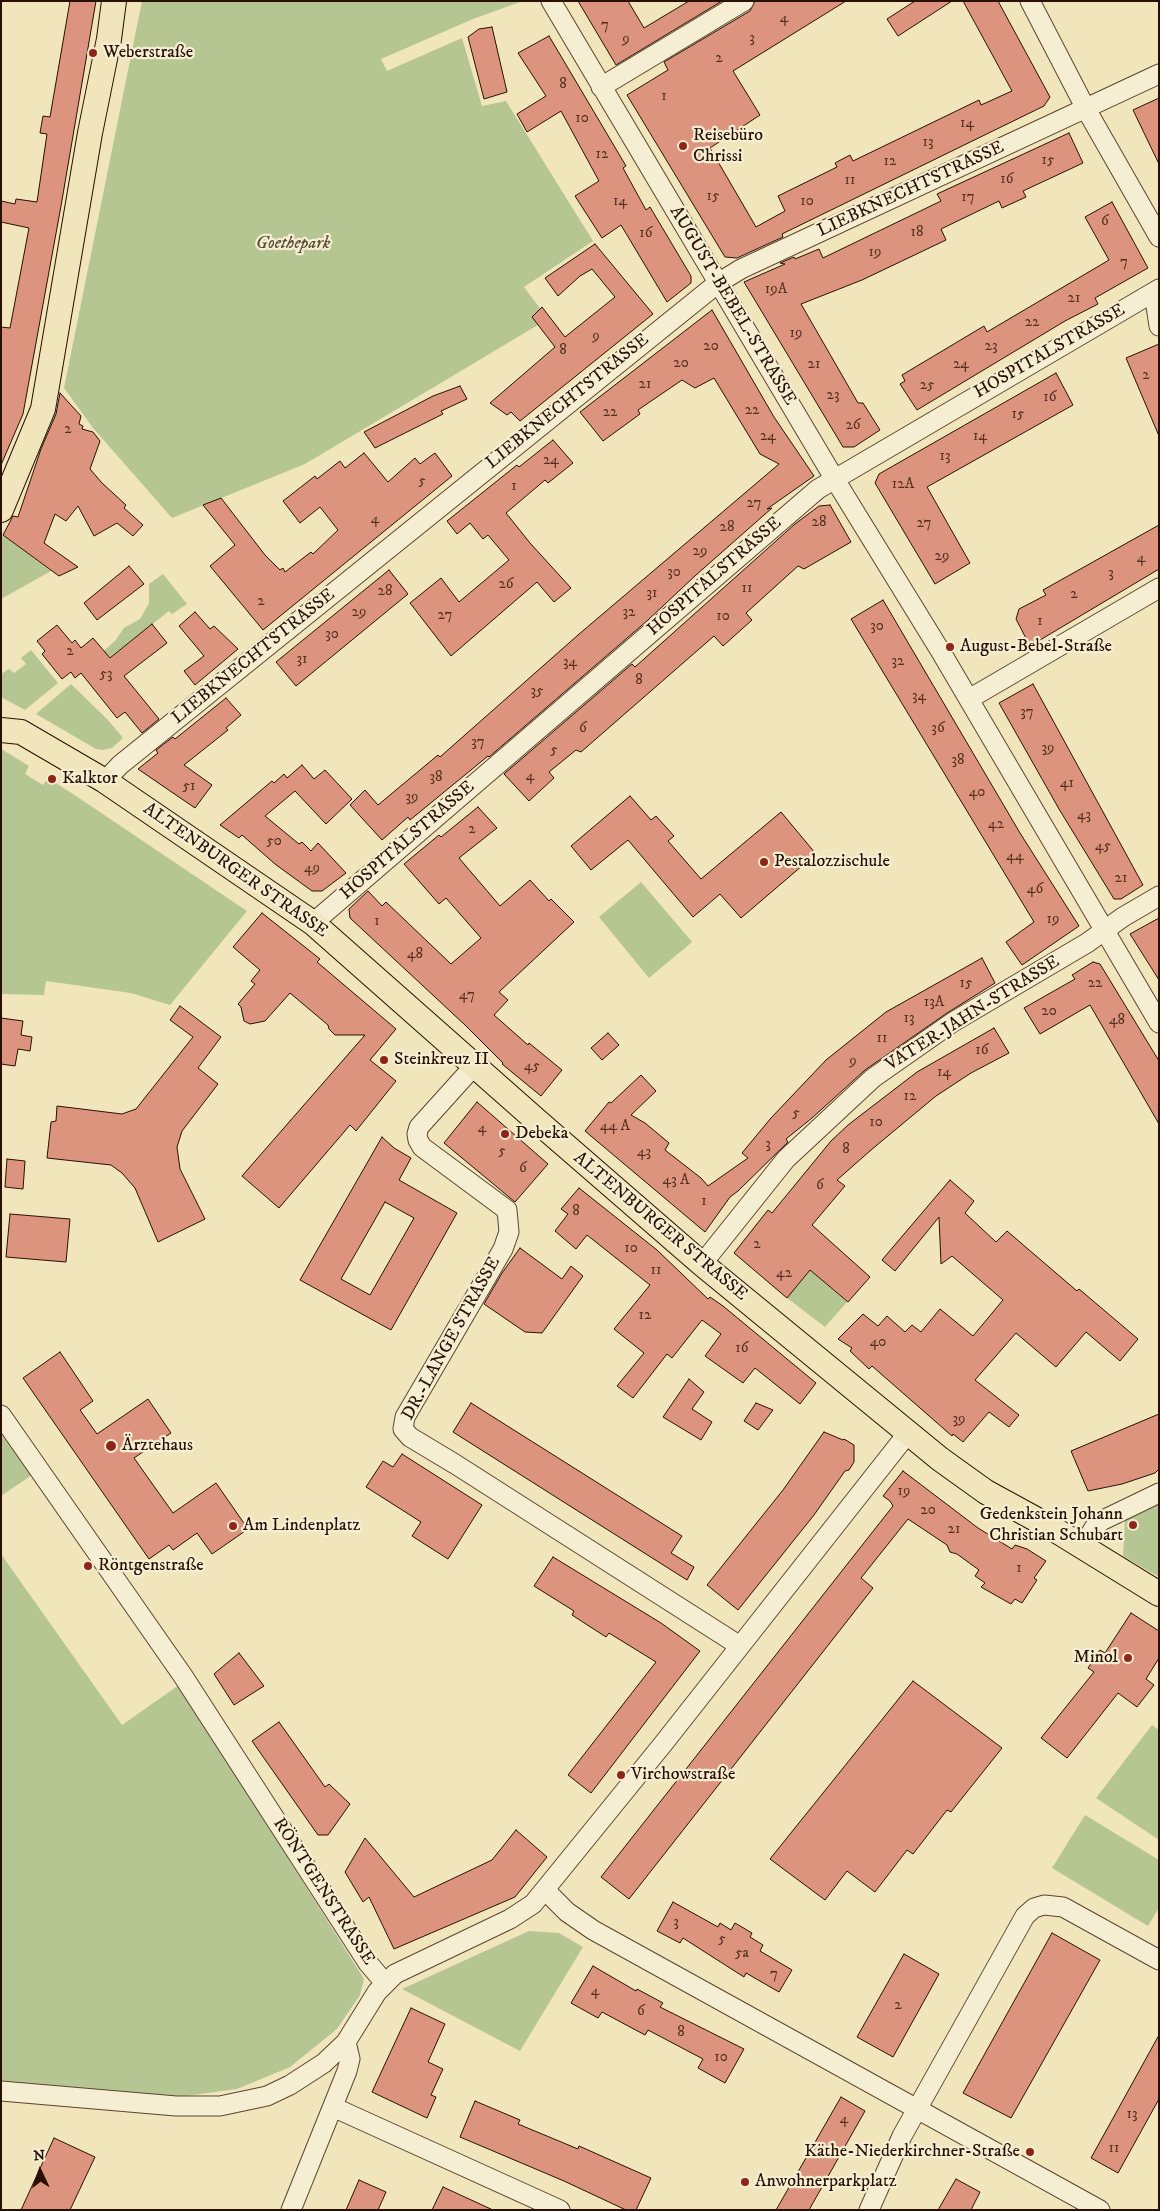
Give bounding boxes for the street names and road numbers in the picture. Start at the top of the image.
street label: LIEBKNECHTSTRASSE [814,137,1008,243]
street label: AUGUST-BEBEL-STRASSE [664,203,800,409]
street label: HOSPITALSTRASSE [971,300,1129,404]
street label: LIEBKNECHTSTRASSE [482,330,654,474]
street label: HOSPITALSTRASSE [644,513,786,641]
street label: LIEBKNECHTSTRASSE [168,585,340,729]
street label: HOSPITALSTRASSE [337,777,479,905]
street label: ALTENBURGER STRASSE [138,799,332,943]
street label: VATER-JAHN-STRASSE [882,952,1064,1076]
street label: ALTENBURGER STRASSE [569,1148,751,1306]
street label: DR.-LANGE STRASSE [398,1254,506,1424]
street label: RÖNTGENSTRASSE [267,1814,379,1970]

